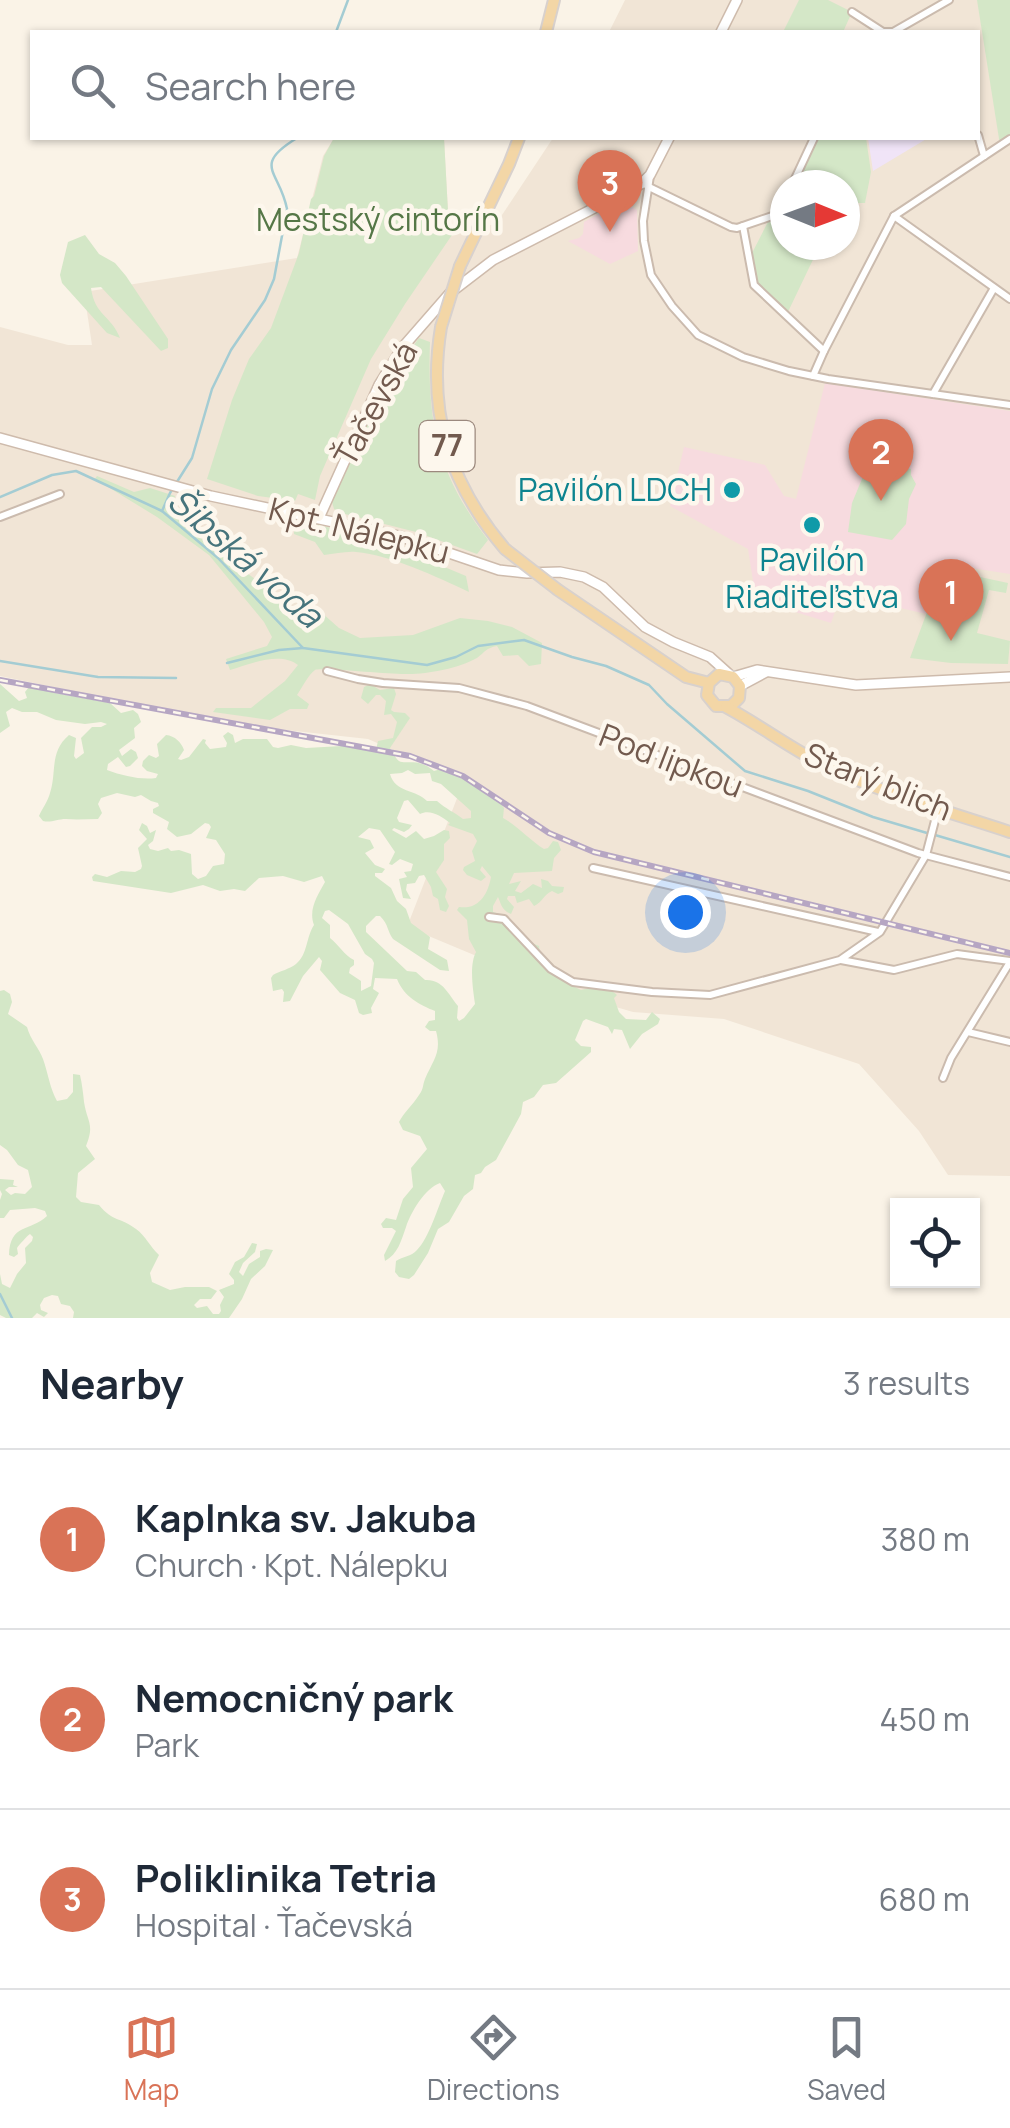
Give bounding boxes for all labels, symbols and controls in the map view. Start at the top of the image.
search box [30,30,980,140]
icon: search [65,58,120,113]
text: Search here [145,59,356,111]
pin: 3 [578,150,642,232]
north arrow [770,170,860,260]
park label: Mestský cintorín [256,197,500,241]
street label: Ťačevská [323,333,427,474]
pin: 2 [848,418,914,501]
road number: 77 [420,421,474,471]
place label: Pavilón LDCH [518,467,712,511]
water label: Šibská voda [158,477,334,639]
marker: Pavilón LDCH [721,479,743,501]
street label: Kpt. Nálepku [264,486,454,574]
marker: Pavilón Riaditeľstva [801,514,823,536]
place label: Pavilón Riaditeľstva [725,537,899,618]
pin: 1 [918,558,984,641]
street label: Pod lipkou [593,712,750,808]
street label: Starý blich [798,732,959,831]
your location [660,887,711,938]
map controls [890,1198,980,1288]
button: locate [890,1198,980,1288]
text: Nearby [40,1354,184,1412]
text: 3 results [843,1361,970,1405]
text: Kaplnka sv. Jakuba [135,1491,477,1543]
text: 1 [65,1517,80,1561]
text: 380 m [881,1517,970,1561]
text: Church · Kpt. Nálepku [135,1543,448,1587]
text: Nemocničný park [135,1671,453,1723]
text: 2 [63,1697,82,1741]
text: 450 m [880,1697,970,1741]
text: Park [135,1723,199,1767]
text: Poliklinika Tetria [135,1851,437,1903]
text: 3 [63,1877,82,1921]
text: 680 m [879,1877,970,1921]
text: Hospital · Ťačevská [135,1903,413,1947]
tab: Map [124,2010,179,2108]
tab: Directions [427,2010,560,2108]
tab: Saved [807,2010,886,2108]

